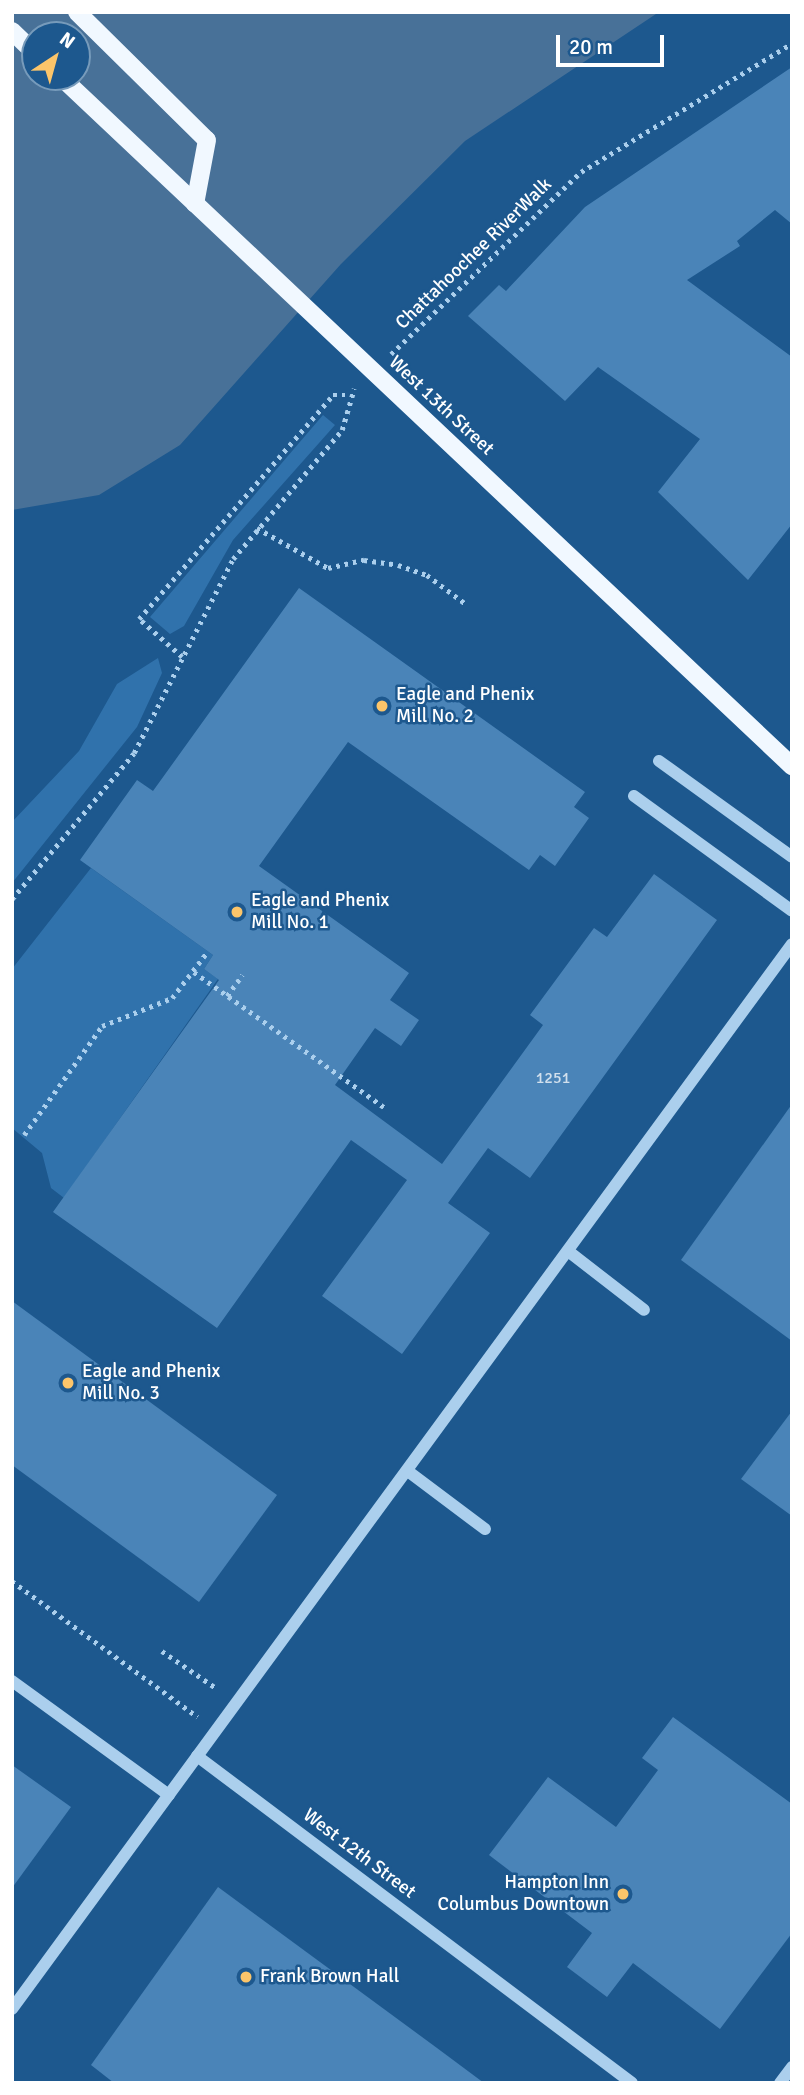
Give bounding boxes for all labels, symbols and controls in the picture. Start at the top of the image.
north arrow [21,21,91,91]
scale bar [559,21,668,65]
text: N [55,27,80,54]
text: 20 m [569,34,613,60]
street label: Chattahoochee RiverWalk [391,173,557,335]
street label: West 13th Street [384,352,498,460]
place label: Eagle and Phenix Mill No. 2 [396,684,534,728]
marker: Eagle and Phenix Mill No. 2 [374,698,390,714]
place label: Eagle and Phenix Mill No. 1 [251,890,389,934]
marker: Eagle and Phenix Mill No. 1 [229,904,245,920]
house number: 1251 [536,1068,570,1088]
place label: Eagle and Phenix Mill No. 3 [82,1361,220,1405]
marker: Eagle and Phenix Mill No. 3 [60,1375,76,1391]
street label: West 12th Street [298,1804,420,1904]
place label: Hampton Inn Columbus Downtown [438,1872,609,1916]
marker: Hampton Inn Columbus Downtown [615,1886,631,1902]
place label: Frank Brown Hall [260,1966,399,1988]
marker: Frank Brown Hall [238,1969,254,1985]

